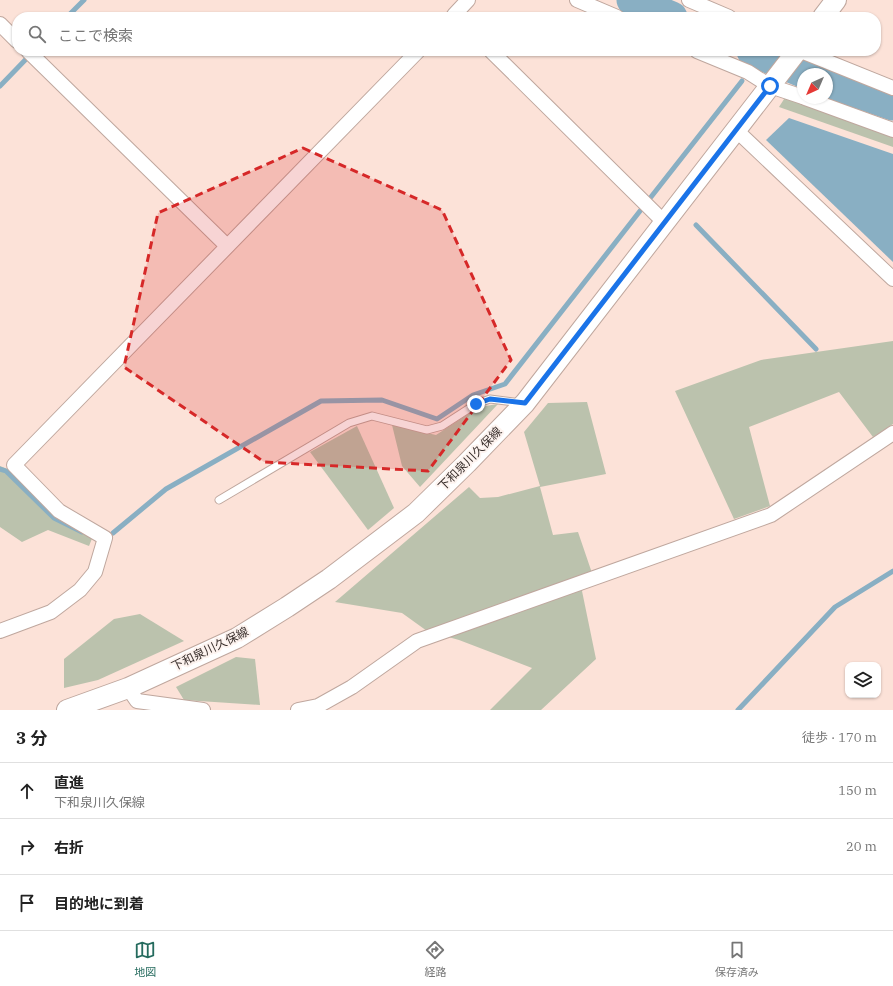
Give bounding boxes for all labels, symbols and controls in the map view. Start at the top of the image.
search box [12,12,881,56]
icon: search [26,23,48,45]
text: ここで検索 [58,26,133,45]
north arrow [797,68,833,104]
route start [761,77,779,95]
route end [467,395,485,413]
street label: 下和泉川久保線 [435,424,505,494]
street label: 下和泉川久保線 [169,623,251,674]
map controls [845,662,881,698]
button: layers [845,662,881,698]
text: 3 分 [16,727,47,749]
text: 徒歩 · 170 m [802,729,877,746]
text: 直進 [54,773,84,792]
icon: ahead [16,780,38,802]
text: 150 m [838,782,877,799]
text: 下和泉川久保線 [54,794,145,811]
icon: right [16,836,38,858]
text: 右折 [54,838,84,857]
text: 20 m [846,838,877,855]
icon: arrive [16,892,38,914]
text: 目的地に到着 [54,894,144,913]
tab: 地図 [134,939,156,979]
tab: 経路 [424,939,446,979]
tab: 保存済み [715,939,759,979]

